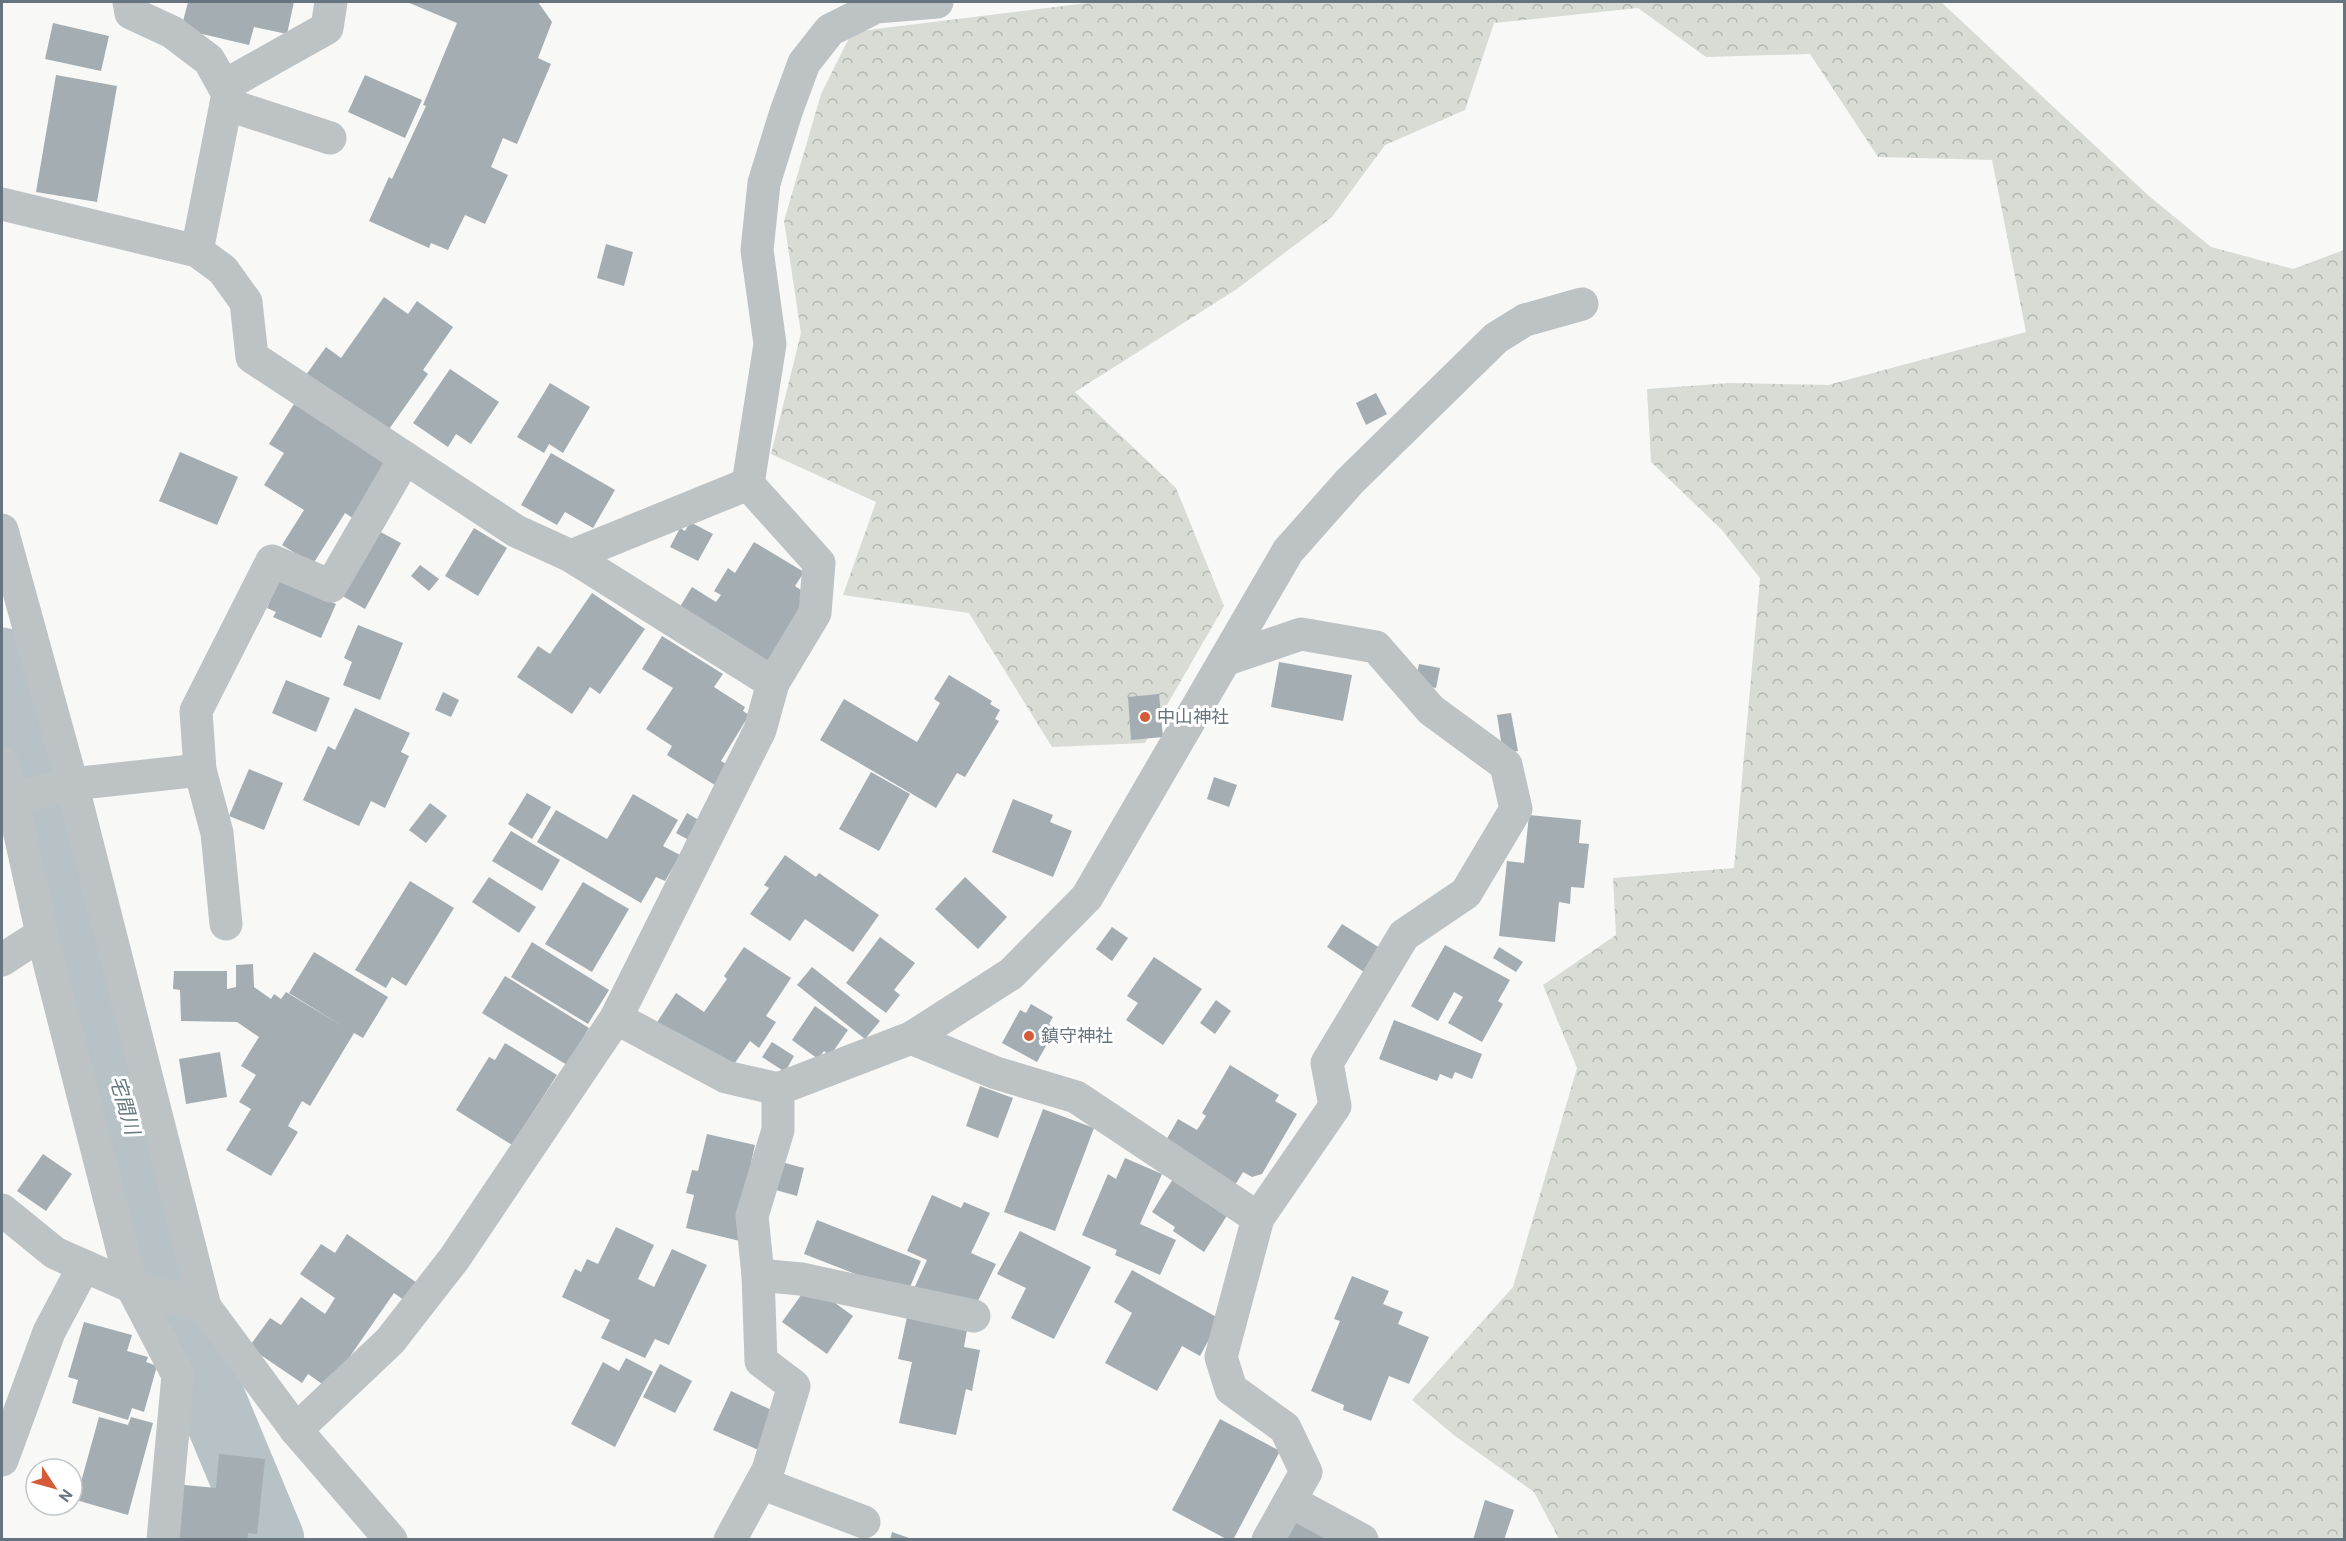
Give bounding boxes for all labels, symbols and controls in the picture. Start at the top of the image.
place label: 中山神社 [1157,706,1229,728]
marker: 中山神社 [1138,710,1152,724]
place label: 鎮守神社 [1041,1025,1113,1047]
marker: 鎮守神社 [1022,1029,1036,1043]
water label: 宅間川 [105,1073,145,1139]
north arrow [24,1457,84,1517]
text: N [55,1485,77,1506]

